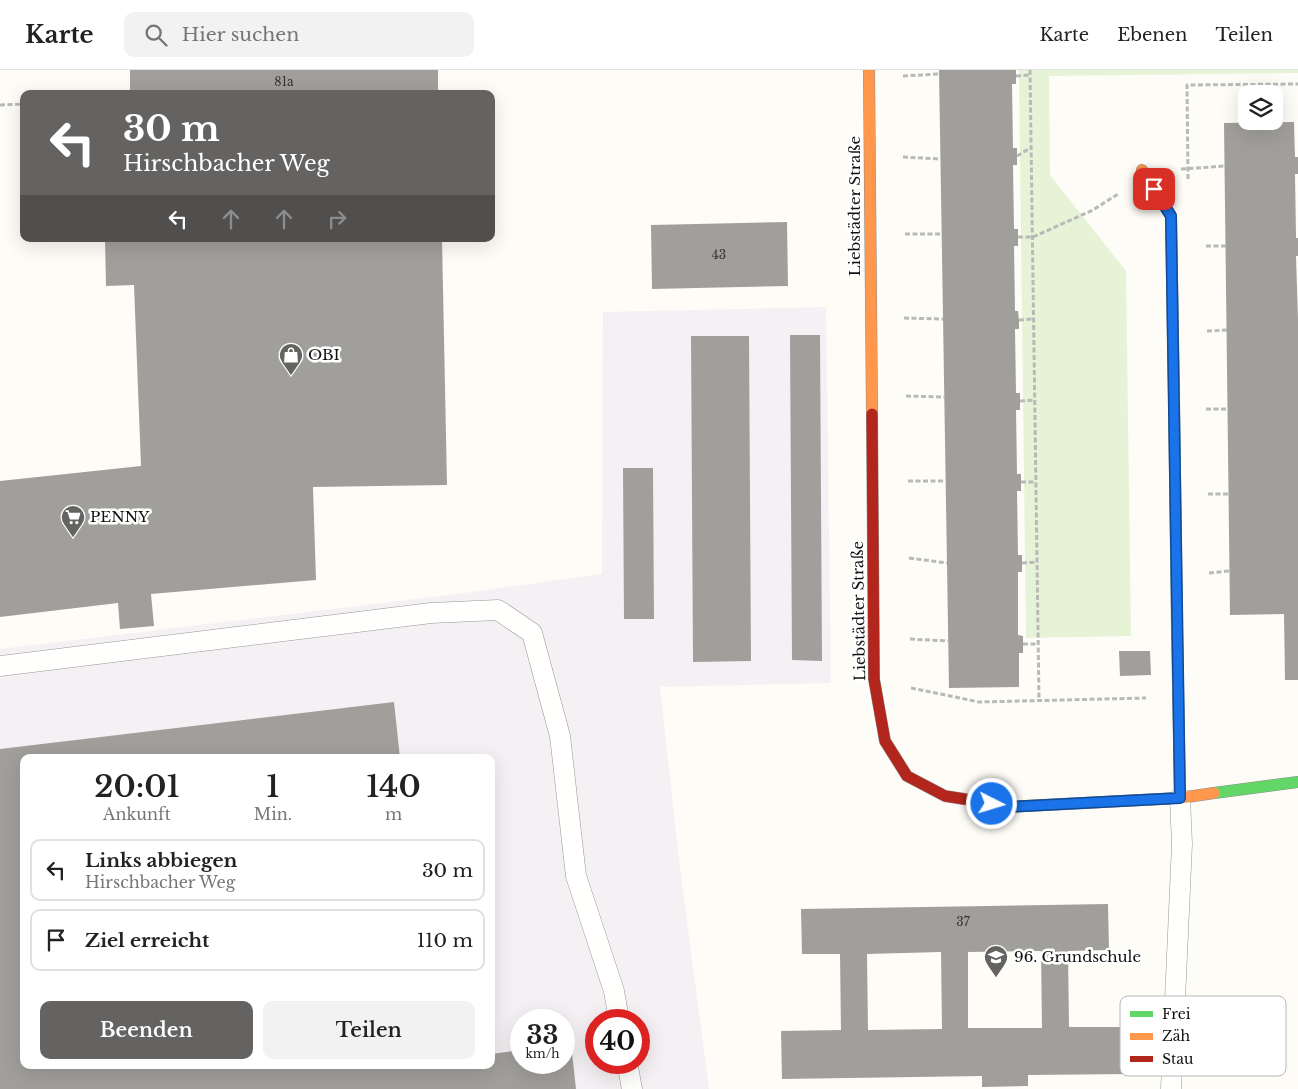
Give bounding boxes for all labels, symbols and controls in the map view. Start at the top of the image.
search box [124,12,474,57]
text: Karte [25,20,94,49]
icon: search [142,21,170,49]
text: Hier suchen [182,23,299,46]
text: Karte [1039,24,1089,46]
text: Ebenen [1117,24,1187,46]
text: Teilen [1215,24,1273,46]
house number: 81a [274,74,294,89]
map controls [1238,85,1283,130]
button: layers [1238,85,1283,130]
text: 30 m [123,107,220,150]
icon: left [40,110,105,175]
street label: Liebstädter Straße [845,136,864,276]
text: Hirschbacher Weg [123,150,330,177]
pin [1133,168,1175,210]
icon: arrive [1140,175,1168,203]
icon: left [164,205,192,233]
icon: ahead [217,205,245,233]
icon: ahead [270,205,298,233]
icon: right [323,205,351,233]
house number: 43 [712,247,726,262]
shop icon: OBI [278,342,304,376]
place label: OBI [308,345,340,364]
supermarket icon: PENNY [60,504,86,538]
place label: PENNY [90,507,150,526]
street label: Liebstädter Straße [848,541,869,681]
text: 20:01 [94,768,180,805]
text: 1 [266,768,279,805]
text: 140 [366,768,421,805]
position arrow [965,777,1017,829]
text: Ankunft [103,804,171,824]
text: Min. [254,804,292,824]
text: m [385,804,402,824]
text: Links abbiegen [85,849,237,872]
icon: left [42,856,70,884]
text: 30 m [422,859,473,882]
text: Hirschbacher Weg [85,872,235,892]
house number: 37 [956,914,971,929]
icon: arrive [42,926,70,954]
text: Ziel erreicht [85,929,209,952]
text: 110 m [417,929,473,952]
school or university icon: 96. Grundschule [983,944,1009,978]
place label: 96. Grundschule [1014,947,1141,966]
legend [1120,996,1286,1076]
button: Beenden [40,1001,253,1059]
button: Teilen [263,1001,475,1059]
text: Frei [1162,1005,1191,1023]
speed limit sign: 40 [585,1009,650,1074]
text: 33 [527,1020,558,1051]
text: Zäh [1162,1027,1191,1045]
text: km/h [525,1046,560,1061]
text: Stau [1162,1050,1194,1068]

